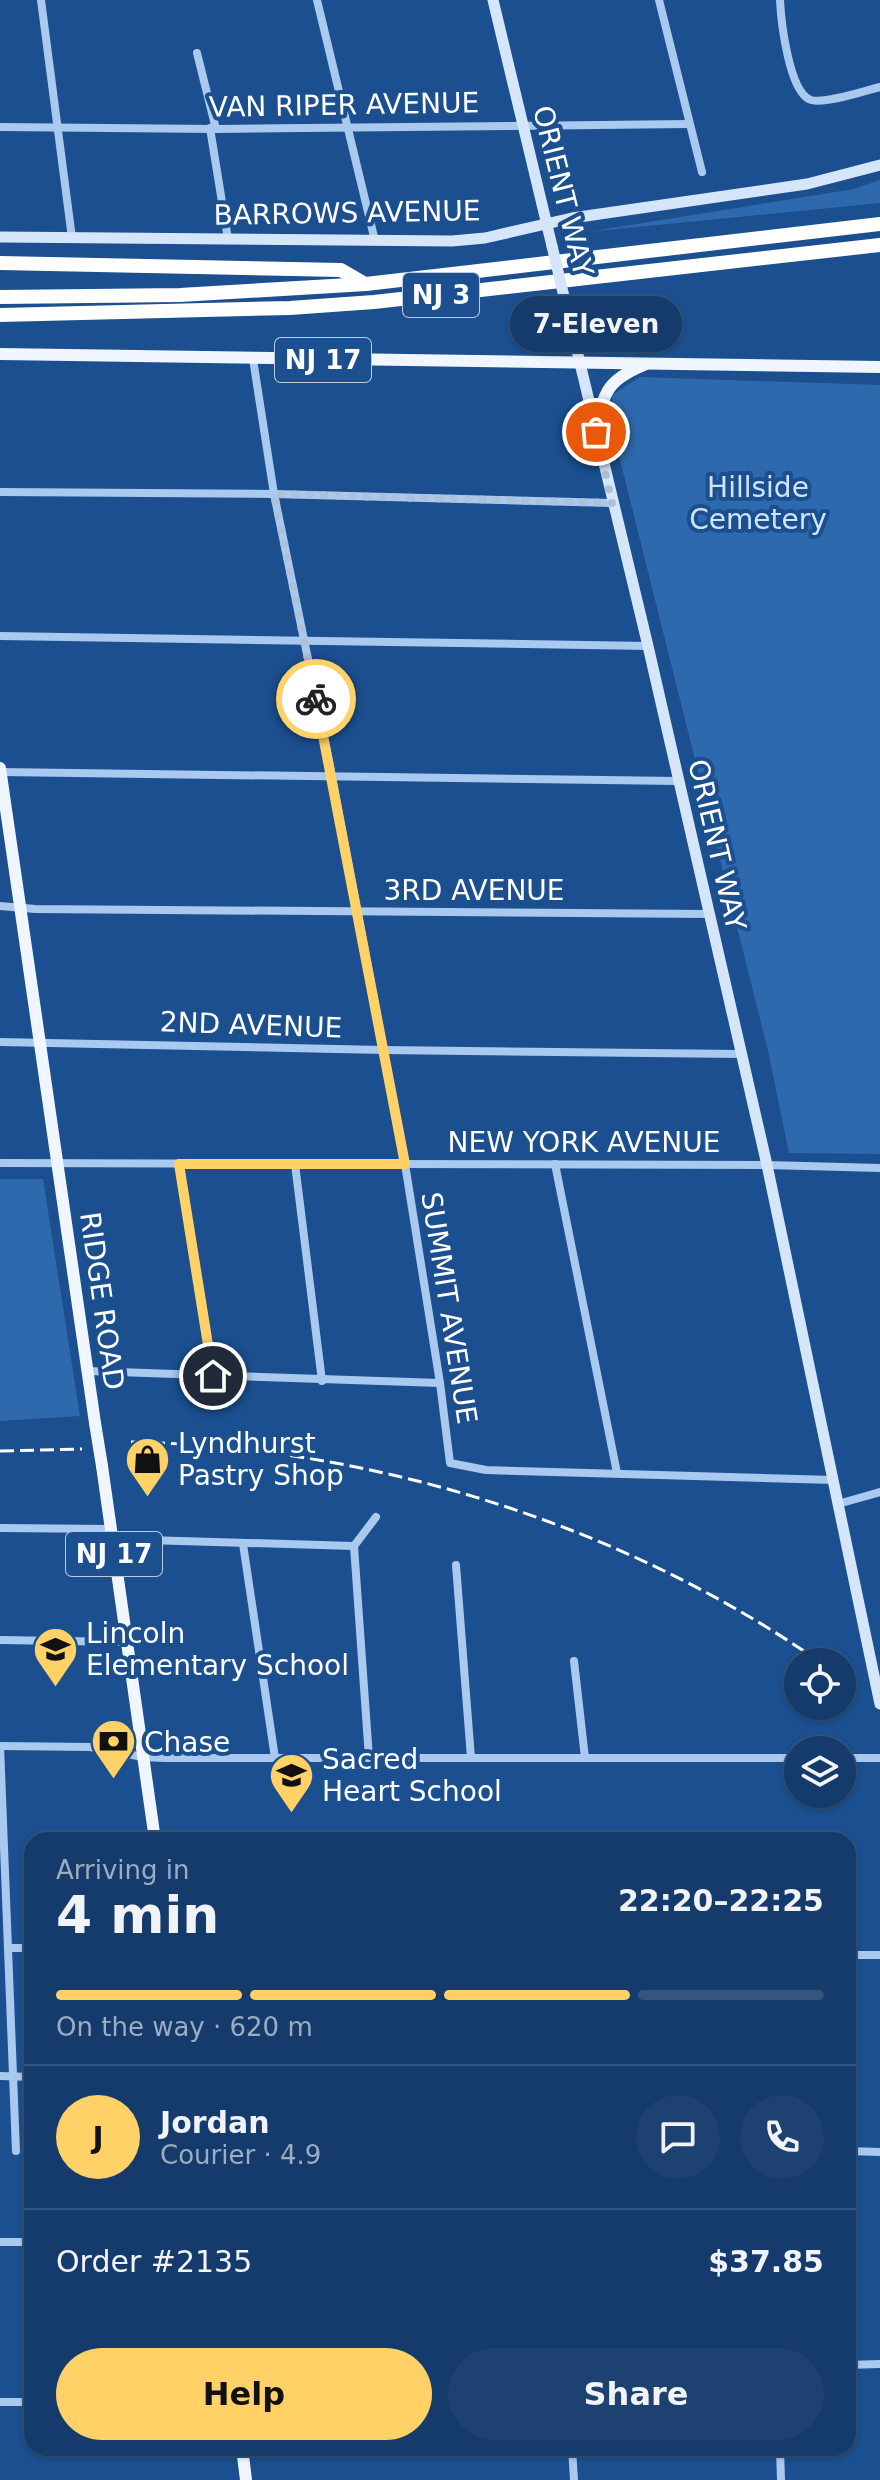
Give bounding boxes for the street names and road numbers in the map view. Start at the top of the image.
street label: VAN RIPER AVENUE [209,86,479,124]
street label: ORIENT WAY [526,102,600,281]
street label: BARROWS AVENUE [213,194,481,232]
road number: NJ 3 [403,273,479,317]
road number: NJ 17 [275,338,371,382]
street label: ORIENT WAY [681,756,753,935]
street label: 3RD AVENUE [383,874,565,907]
street label: 2ND AVENUE [159,1005,343,1045]
street label: NEW YORK AVENUE [448,1126,720,1159]
street label: SUMMIT AVENUE [414,1190,484,1426]
street label: RIDGE ROAD [73,1210,131,1392]
road number: NJ 17 [66,1532,162,1576]

